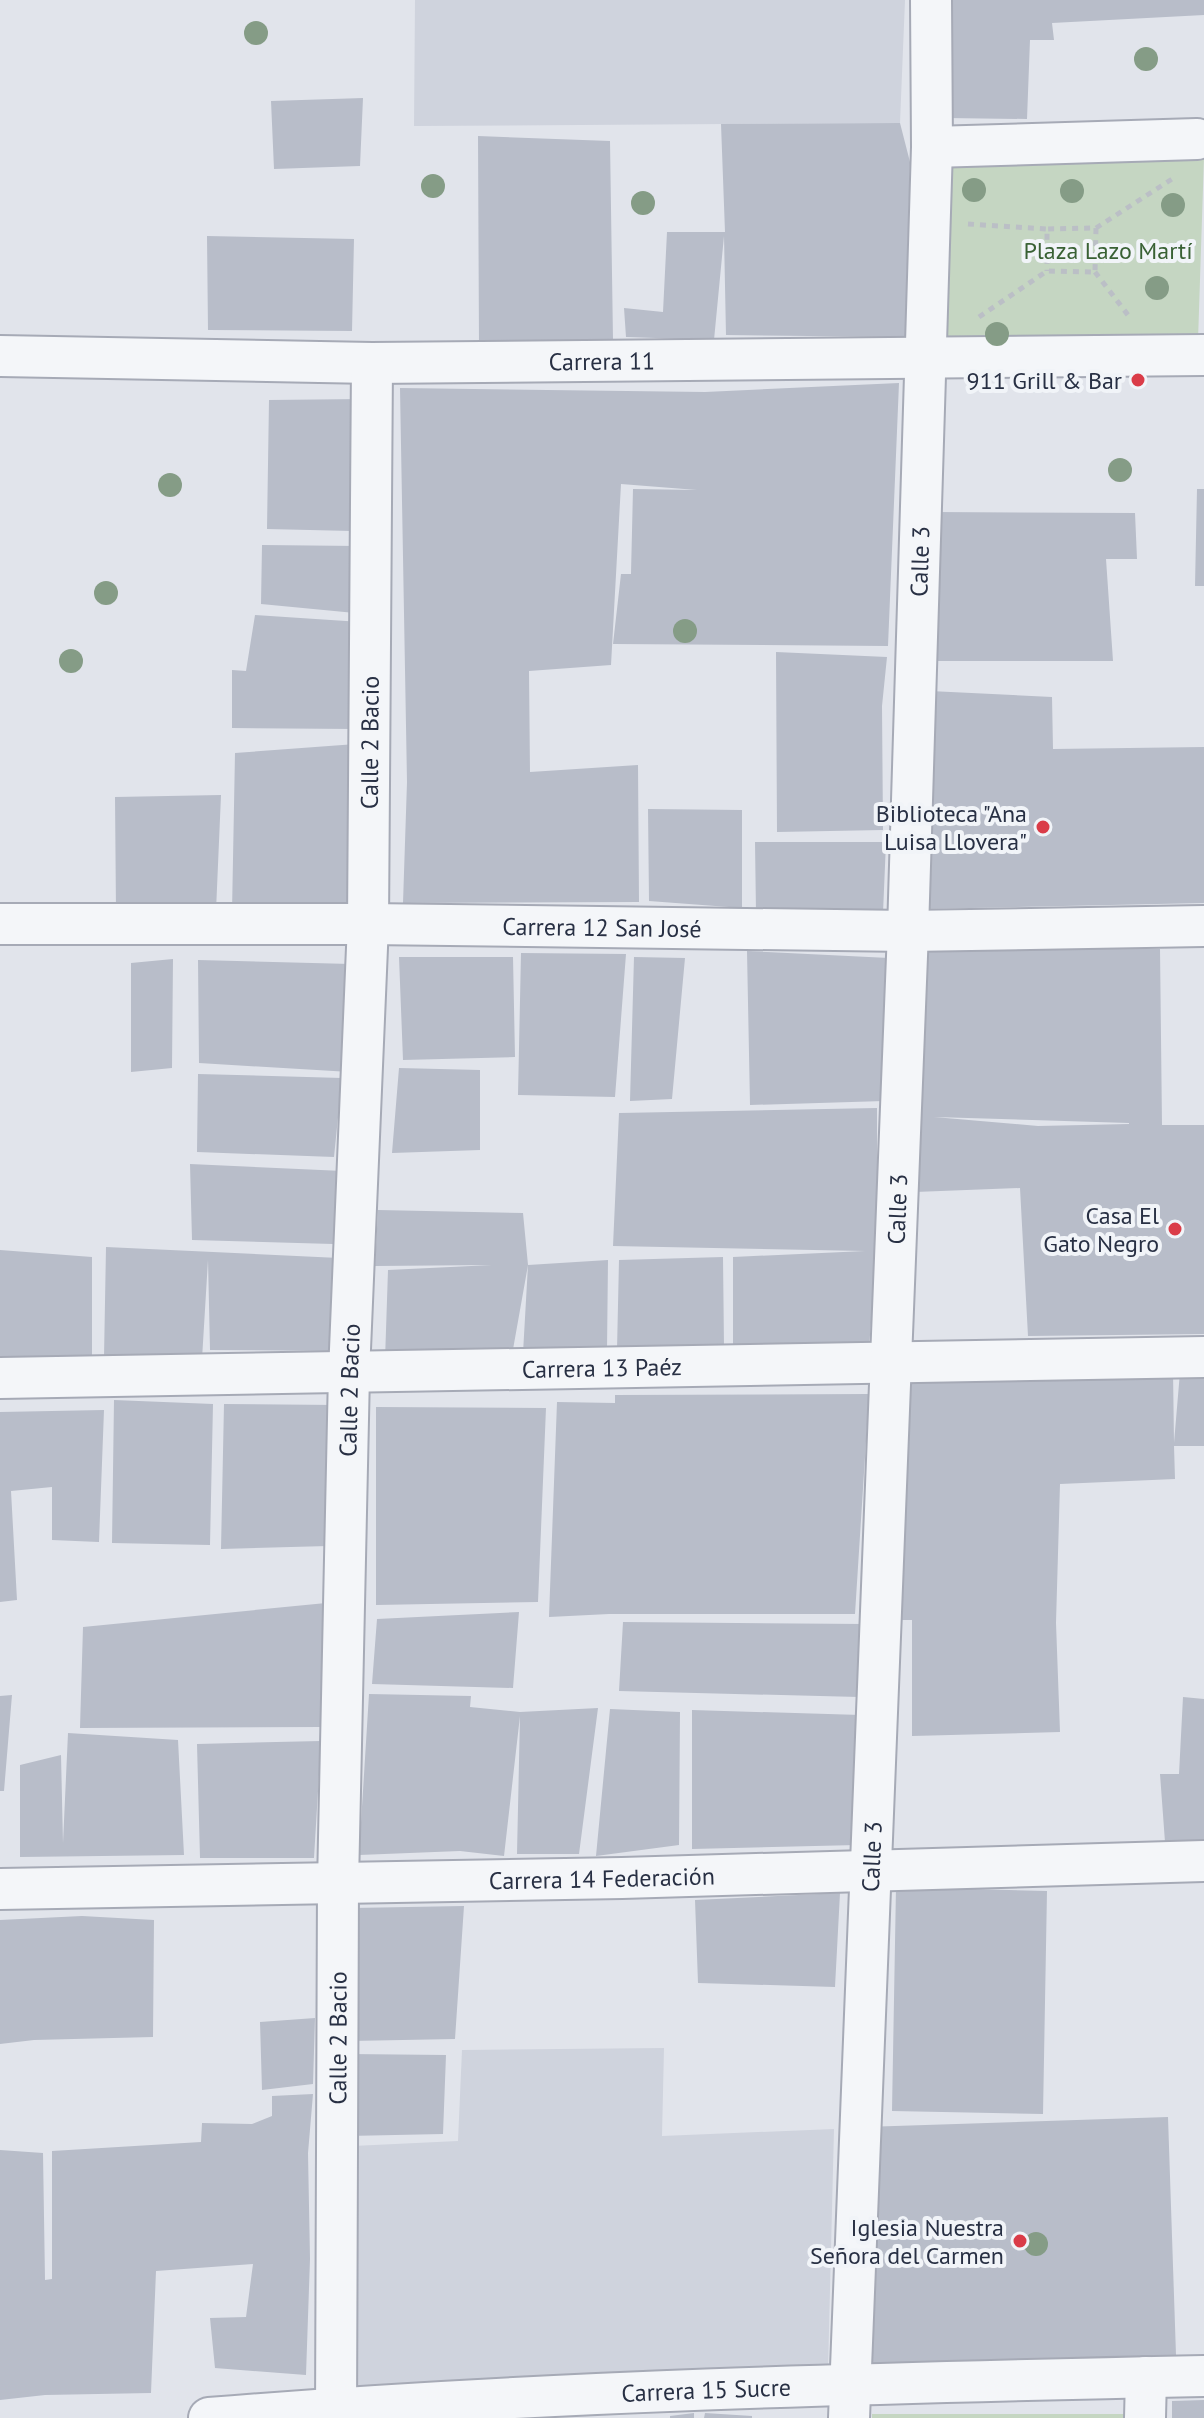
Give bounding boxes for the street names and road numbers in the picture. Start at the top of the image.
street label: Carrera 11 [549,345,655,377]
street label: Calle 3 [903,525,936,597]
street label: Calle 2 Bacio [353,676,385,809]
street label: Carrera 12 San José [502,910,702,944]
street label: Calle 3 [880,1173,914,1245]
street label: Calle 2 Bacio [332,1323,367,1457]
street label: Carrera 13 Paéz [522,1351,682,1384]
street label: Calle 3 [854,1820,888,1893]
street label: Carrera 14 Federación [489,1860,715,1896]
street label: Calle 2 Bacio [322,1971,353,2105]
street label: Carrera 15 Sucre [621,2371,791,2408]

